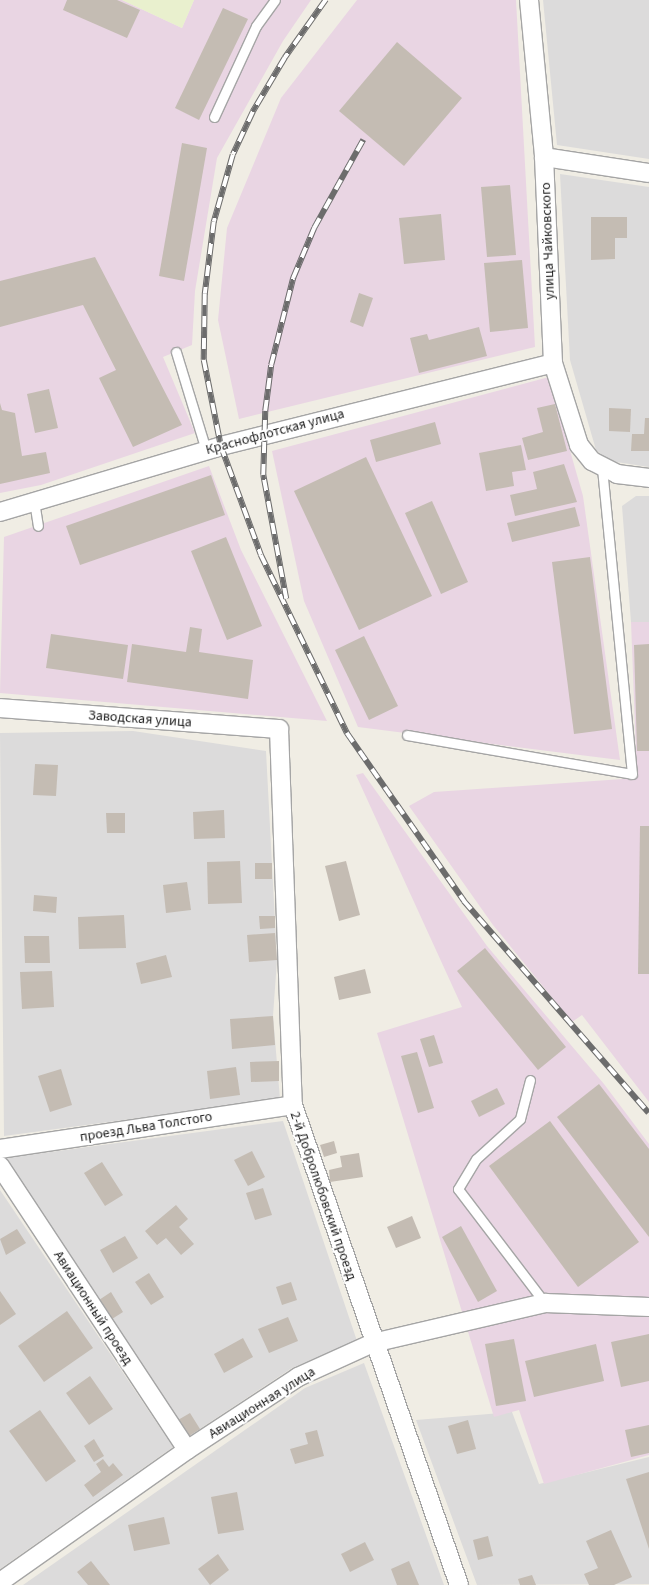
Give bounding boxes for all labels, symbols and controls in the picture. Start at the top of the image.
street label: улица Чайковского [538,182,558,300]
street label: Краснофлотская улица [204,405,346,459]
street label: Заводская улица [88,707,192,731]
street label: проезд Льва Толстого [79,1108,213,1146]
street label: 2-й Добролюбовский проезд [286,1109,360,1283]
street label: Авиационный проезд [50,1248,136,1368]
street label: Авиационная улица [206,1363,318,1443]

